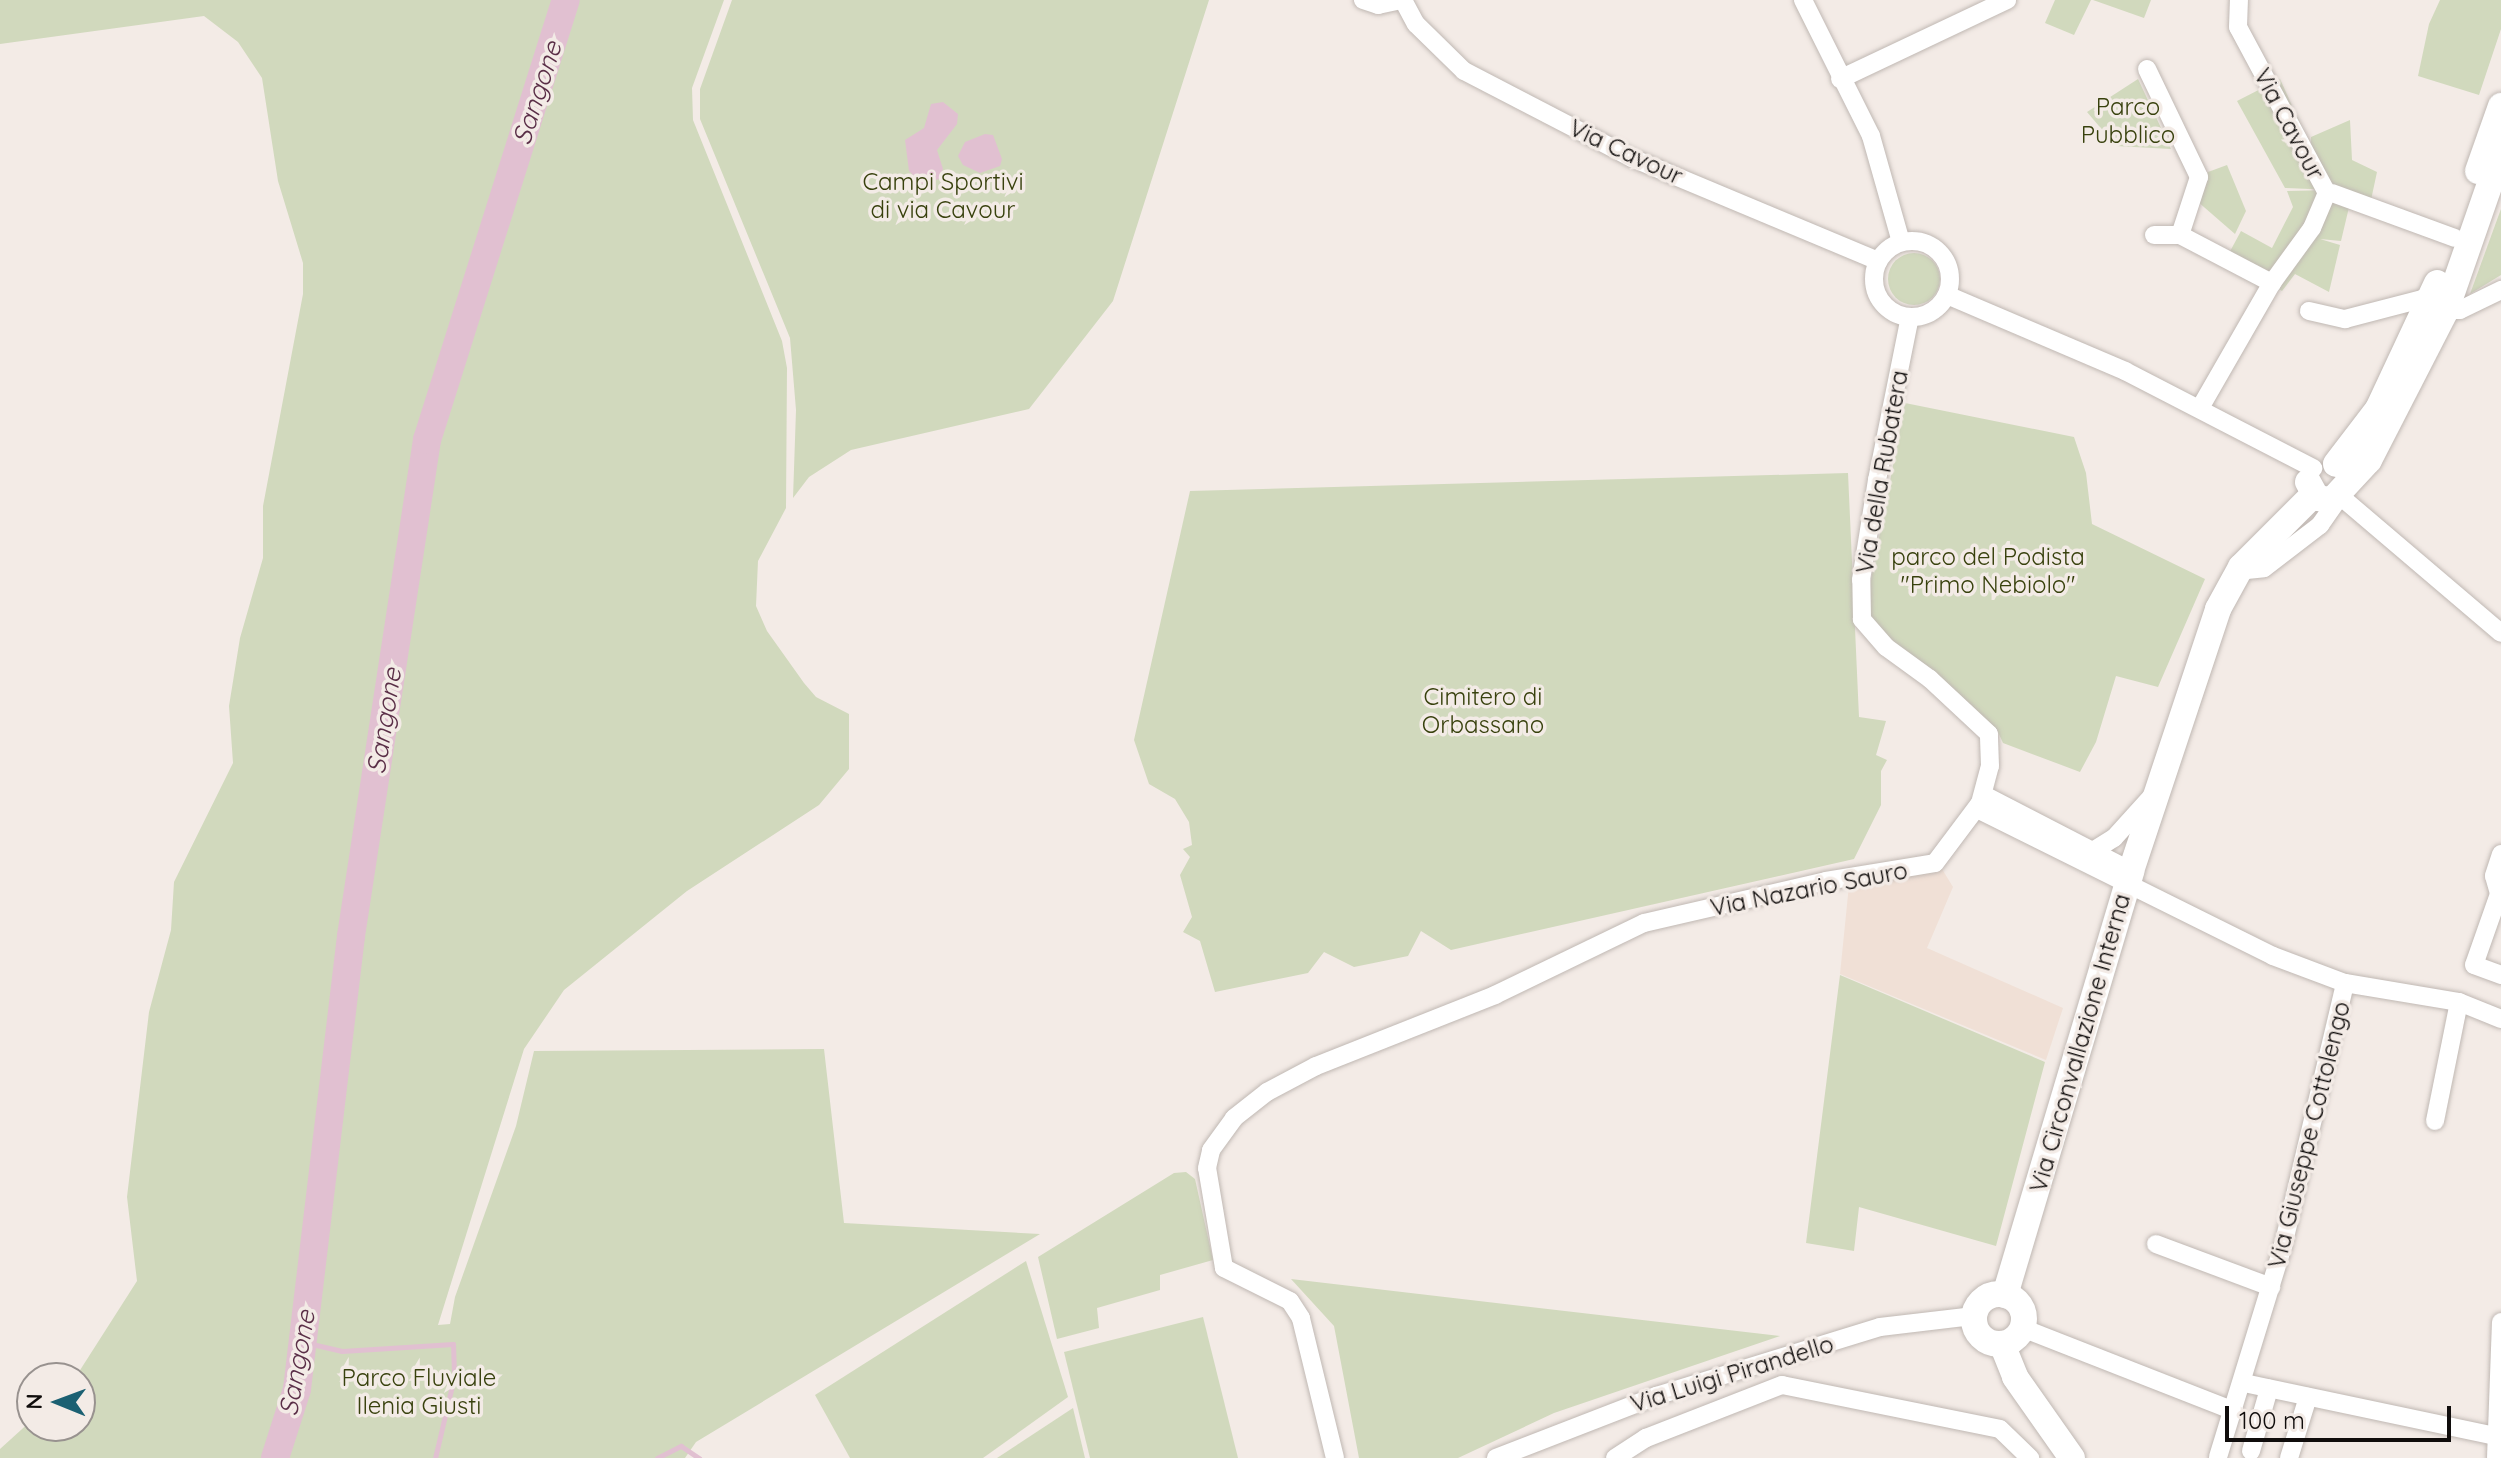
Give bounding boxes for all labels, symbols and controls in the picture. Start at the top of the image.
water label: Sangone [506,38,568,148]
street label: Via Cavour [2248,63,2330,185]
park label: Parco Pubblico [2081,93,2175,149]
street label: Via Cavour [1565,113,1687,191]
park label: Campi Sportivi di via Cavour [862,168,1024,224]
street label: Via della Rubatera [1850,368,1914,576]
park label: parco del Podista "Primo Nebiolo" [1891,543,2085,599]
water label: Sangone [360,666,408,776]
park label: Cimitero di Orbassano [1422,683,1544,739]
street label: Via Nazario Sauro [1708,856,1910,922]
street label: Via Circonvallazione Interna [2024,890,2136,1196]
street label: Via Giuseppe Cottolengo [2262,998,2356,1272]
water label: Sangone [272,1308,322,1418]
street label: Via Luigi Pirandello [1627,1329,1837,1419]
north arrow [16,1362,96,1442]
park label: Parco Fluviale Ilenia Giusti [342,1364,496,1420]
scale bar [2229,1390,2455,1440]
text: N [20,1393,48,1410]
text: 100 m [2239,1405,2305,1435]

